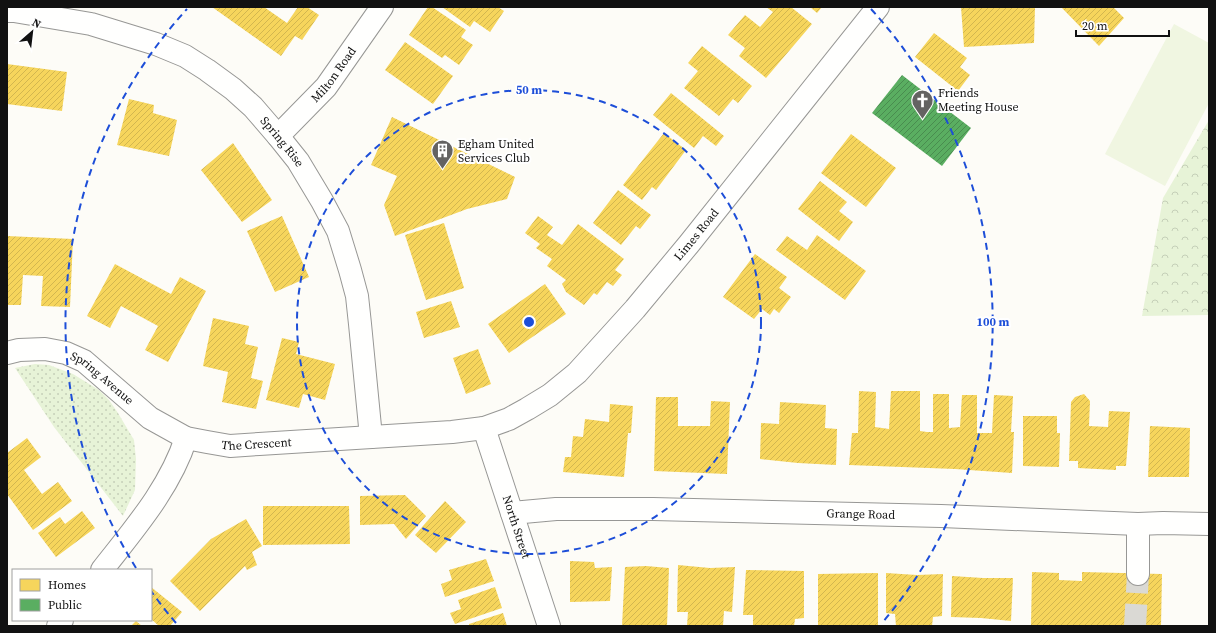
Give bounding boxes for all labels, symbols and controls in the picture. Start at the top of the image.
north arrow [12,12,52,52]
scale bar [1076,12,1169,38]
text: N [29,15,44,32]
text: 20 m [1082,18,1108,34]
street label: Milton Road [307,44,360,106]
text: 50 m [516,82,542,98]
place label: Friends Meeting House [938,85,1019,115]
church icon: Friends Meeting House [909,87,935,120]
street label: Spring Rise [257,113,308,170]
place label: Egham United Services Club [458,136,534,166]
building icon: Egham United Services Club [430,138,456,171]
street label: Limes Road [670,205,722,264]
text: 100 m [977,314,1010,330]
centre of rings [522,315,536,329]
street label: Spring Avenue [68,348,137,408]
street label: The Crescent [220,434,292,454]
street label: North Street [499,493,534,561]
street label: Grange Road [826,505,895,523]
legend [12,569,152,621]
text: Homes [48,577,86,593]
text: Public [48,597,82,613]

